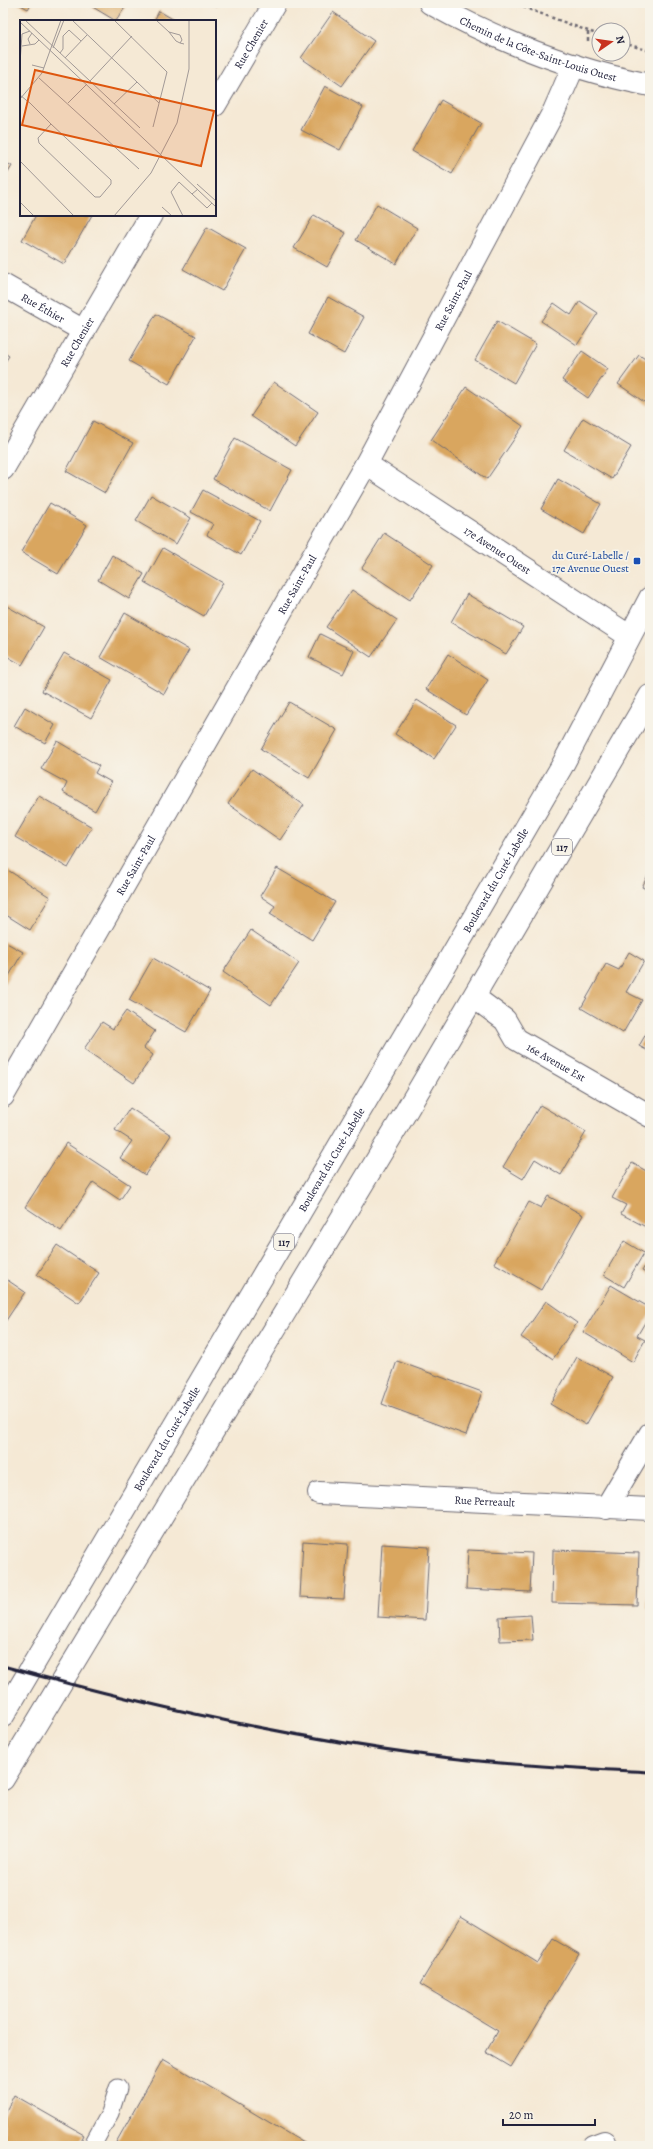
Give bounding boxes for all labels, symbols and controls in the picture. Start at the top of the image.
street label: Chemin de la Côte-Saint-Louis Ouest [457,13,619,85]
street label: Rue Chenier [231,16,272,72]
inset map [20,20,216,216]
north arrow [591,22,631,62]
text: N [612,34,628,45]
street label: Rue Saint-Paul [431,268,476,334]
street label: Rue Éthier [18,290,67,326]
street label: Rue Chenier [57,314,98,370]
street label: 17e Avenue Ouest [461,523,534,578]
place label: du Curé-Labelle / 17e Avenue Ouest [552,548,629,576]
street label: Rue Saint-Paul [274,552,321,617]
marker: du Curé-Labelle / 17e Avenue Ouest [632,556,642,566]
street label: Boulevard du Curé-Labelle [459,825,532,936]
street label: Rue Saint-Paul [113,833,159,898]
road number: 117 [552,839,572,855]
street label: 16e Avenue Est [524,1040,588,1086]
street label: Boulevard du Curé-Labelle [295,1105,368,1215]
road number: 117 [274,1234,294,1250]
street label: Boulevard du Curé-Labelle [130,1384,204,1494]
street label: Rue Perreault [454,1493,516,1510]
scale bar [503,2101,595,2127]
text: 20 m [509,2107,533,2123]

